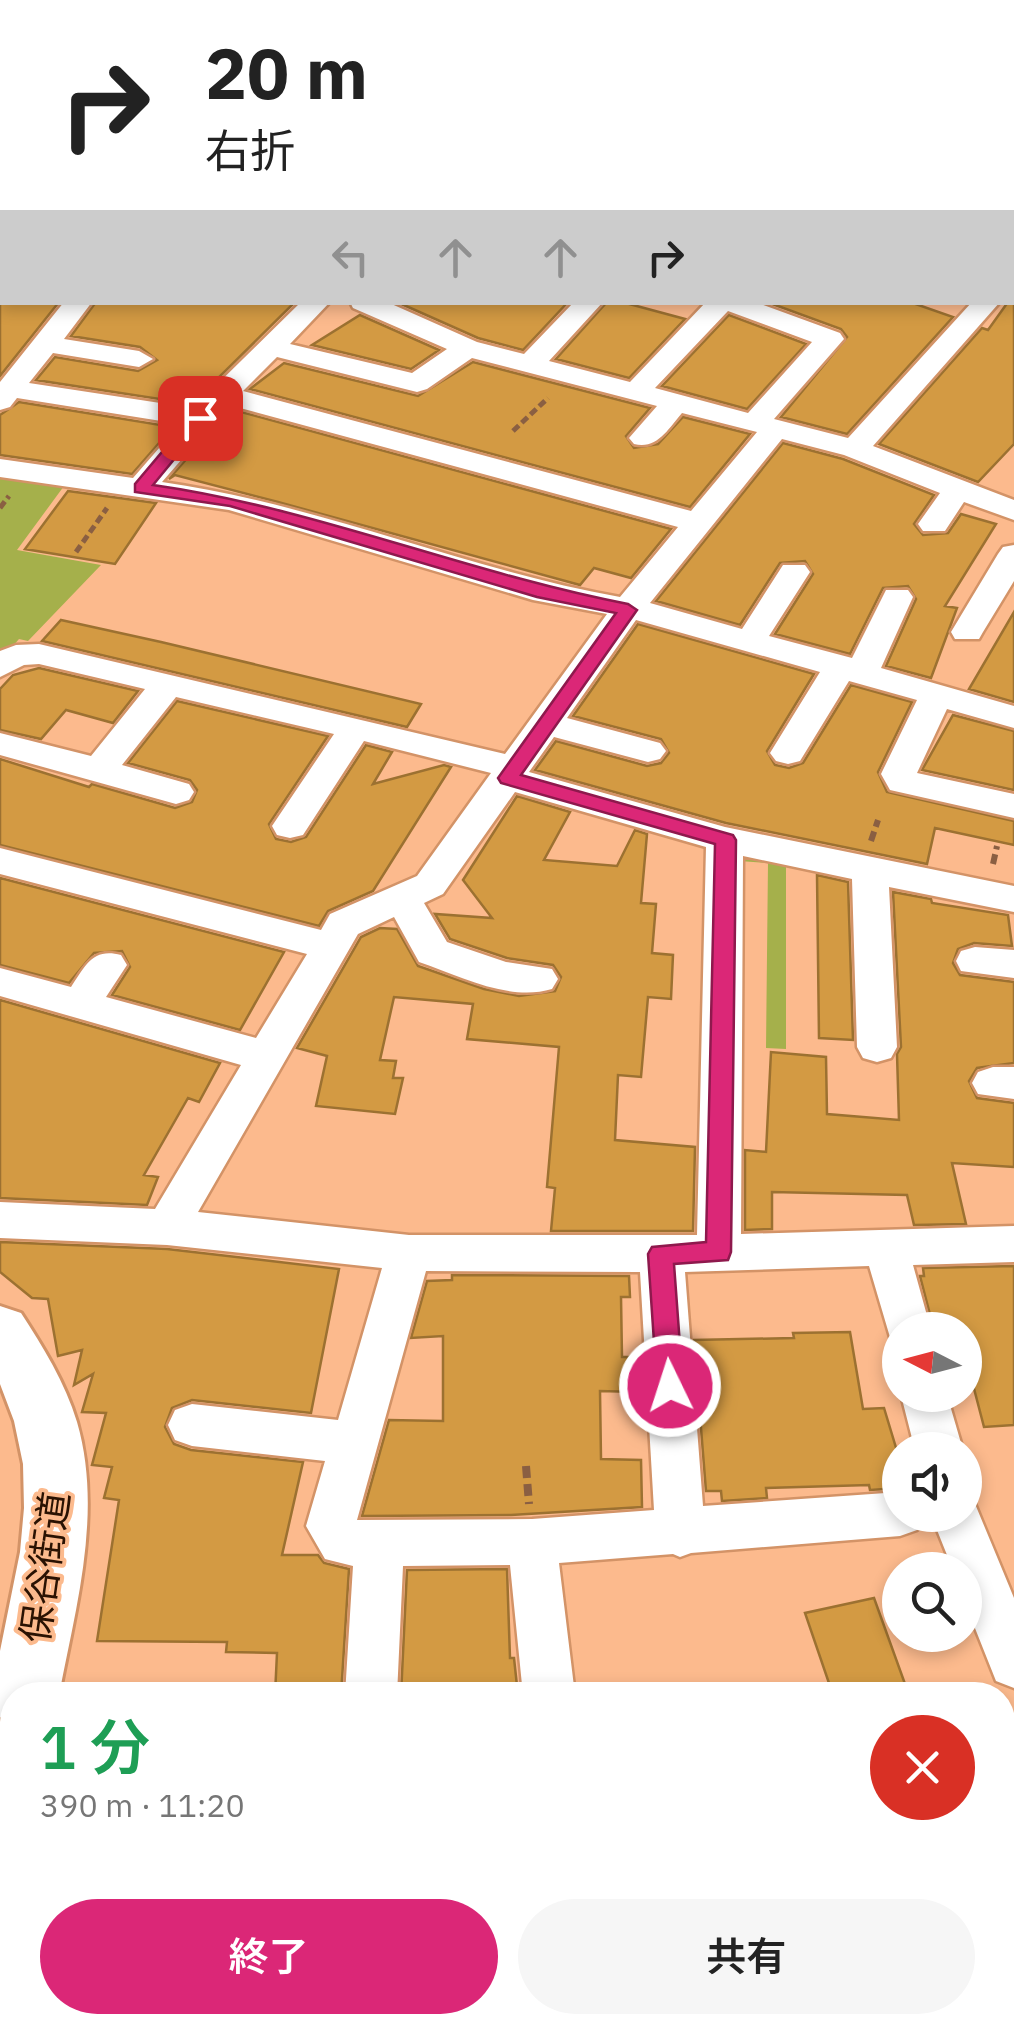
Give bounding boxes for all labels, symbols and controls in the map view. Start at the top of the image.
text: 20 m [205,27,368,118]
icon: right [40,40,170,170]
text: 右折 [205,121,295,179]
icon: left [323,230,378,285]
icon: ahead [428,230,483,285]
icon: ahead [533,230,588,285]
icon: right [638,230,693,285]
pin [158,376,243,461]
icon: arrive [173,391,228,446]
north arrow [882,1312,982,1412]
map controls [882,1312,982,1652]
position arrow [618,1334,722,1438]
button: sound [882,1432,982,1532]
street label: 保谷街道 [9,1488,79,1646]
button: search [882,1552,982,1652]
text: 1 分 [40,1707,150,1786]
button: close [870,1715,975,1820]
text: 390 m · 11:20 [40,1784,245,1826]
button: 終了 [40,1899,498,2014]
button: 共有 [518,1899,975,2014]

